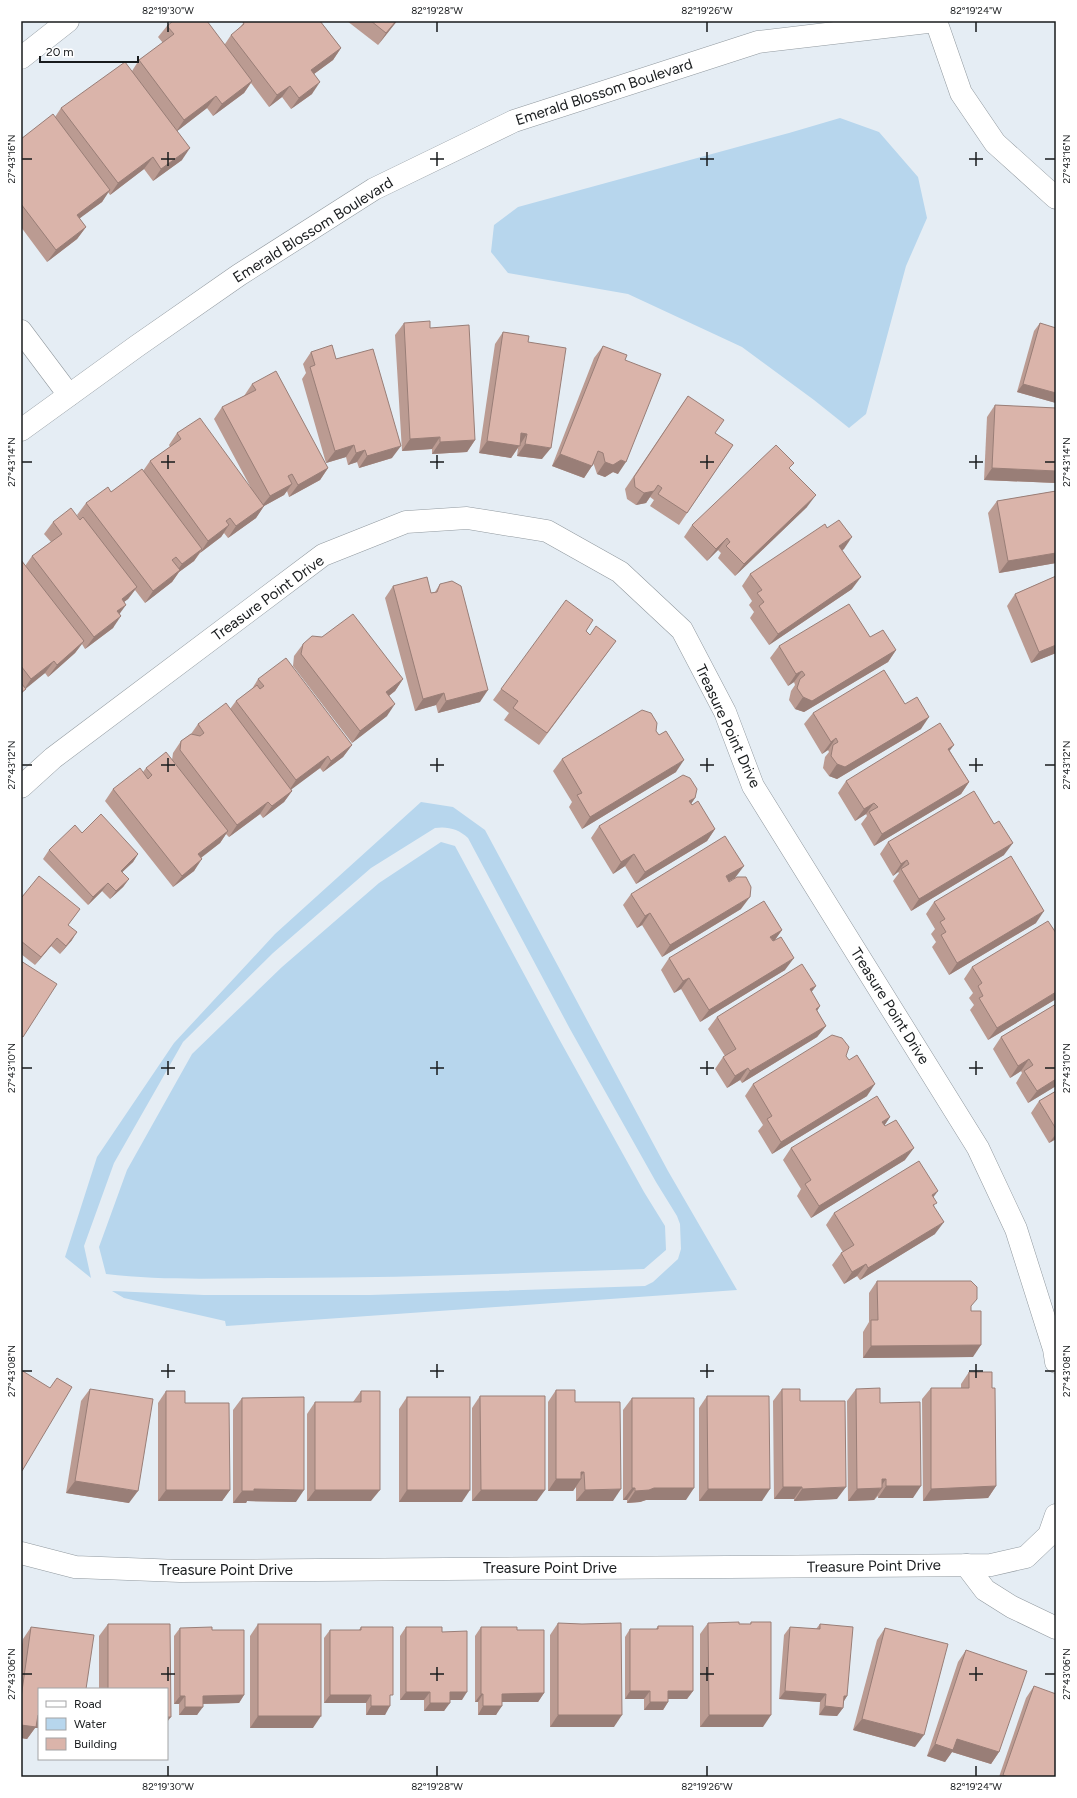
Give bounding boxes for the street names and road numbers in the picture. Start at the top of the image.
street label: Emerald Blossom Boulevard [513,55,695,129]
street label: Emerald Blossom Boulevard [230,173,396,287]
street label: Treasure Point Drive [209,551,327,645]
street label: Treasure Point Drive [692,661,764,791]
street label: Treasure Point Drive [847,944,933,1068]
street label: Treasure Point Drive [807,1556,941,1576]
street label: Treasure Point Drive [483,1559,617,1577]
street label: Treasure Point Drive [159,1561,293,1579]

